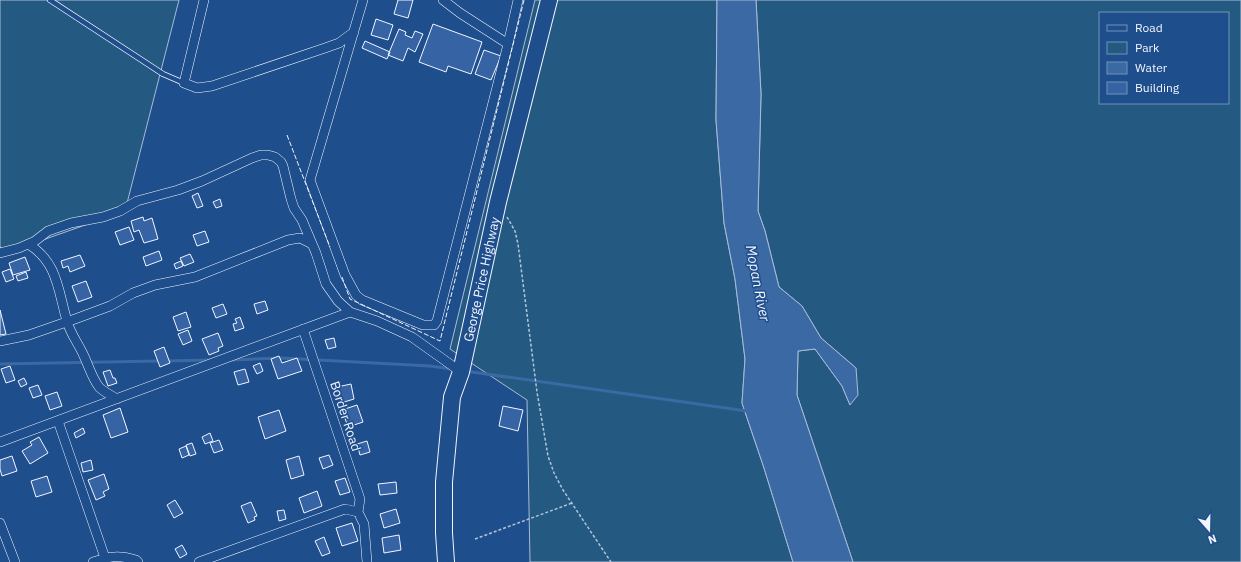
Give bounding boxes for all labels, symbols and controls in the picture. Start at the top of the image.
legend [1099,12,1229,104]
text: Road [1135,20,1163,35]
text: Park [1135,40,1160,55]
text: Water [1135,60,1168,75]
text: Building [1135,80,1180,95]
street label: George Price Highway [460,215,504,343]
water label: Mopan River [742,243,774,324]
street label: Border Road [326,379,365,453]
north arrow [1189,510,1229,550]
text: N [1206,531,1219,547]

